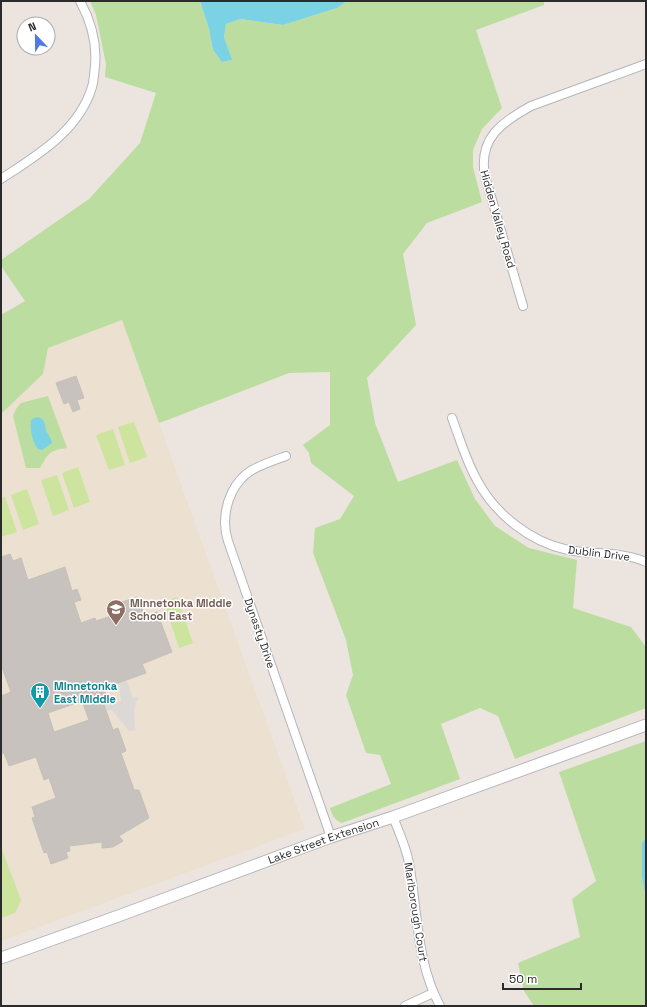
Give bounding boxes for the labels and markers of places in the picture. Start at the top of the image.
place label: Minnetonka Middle School East [130,596,232,623]
school or university icon: Minnetonka Middle School East [105,598,127,626]
place label: Minnetonka East Middle [54,679,118,706]
building icon: Minnetonka East Middle [29,681,51,709]

